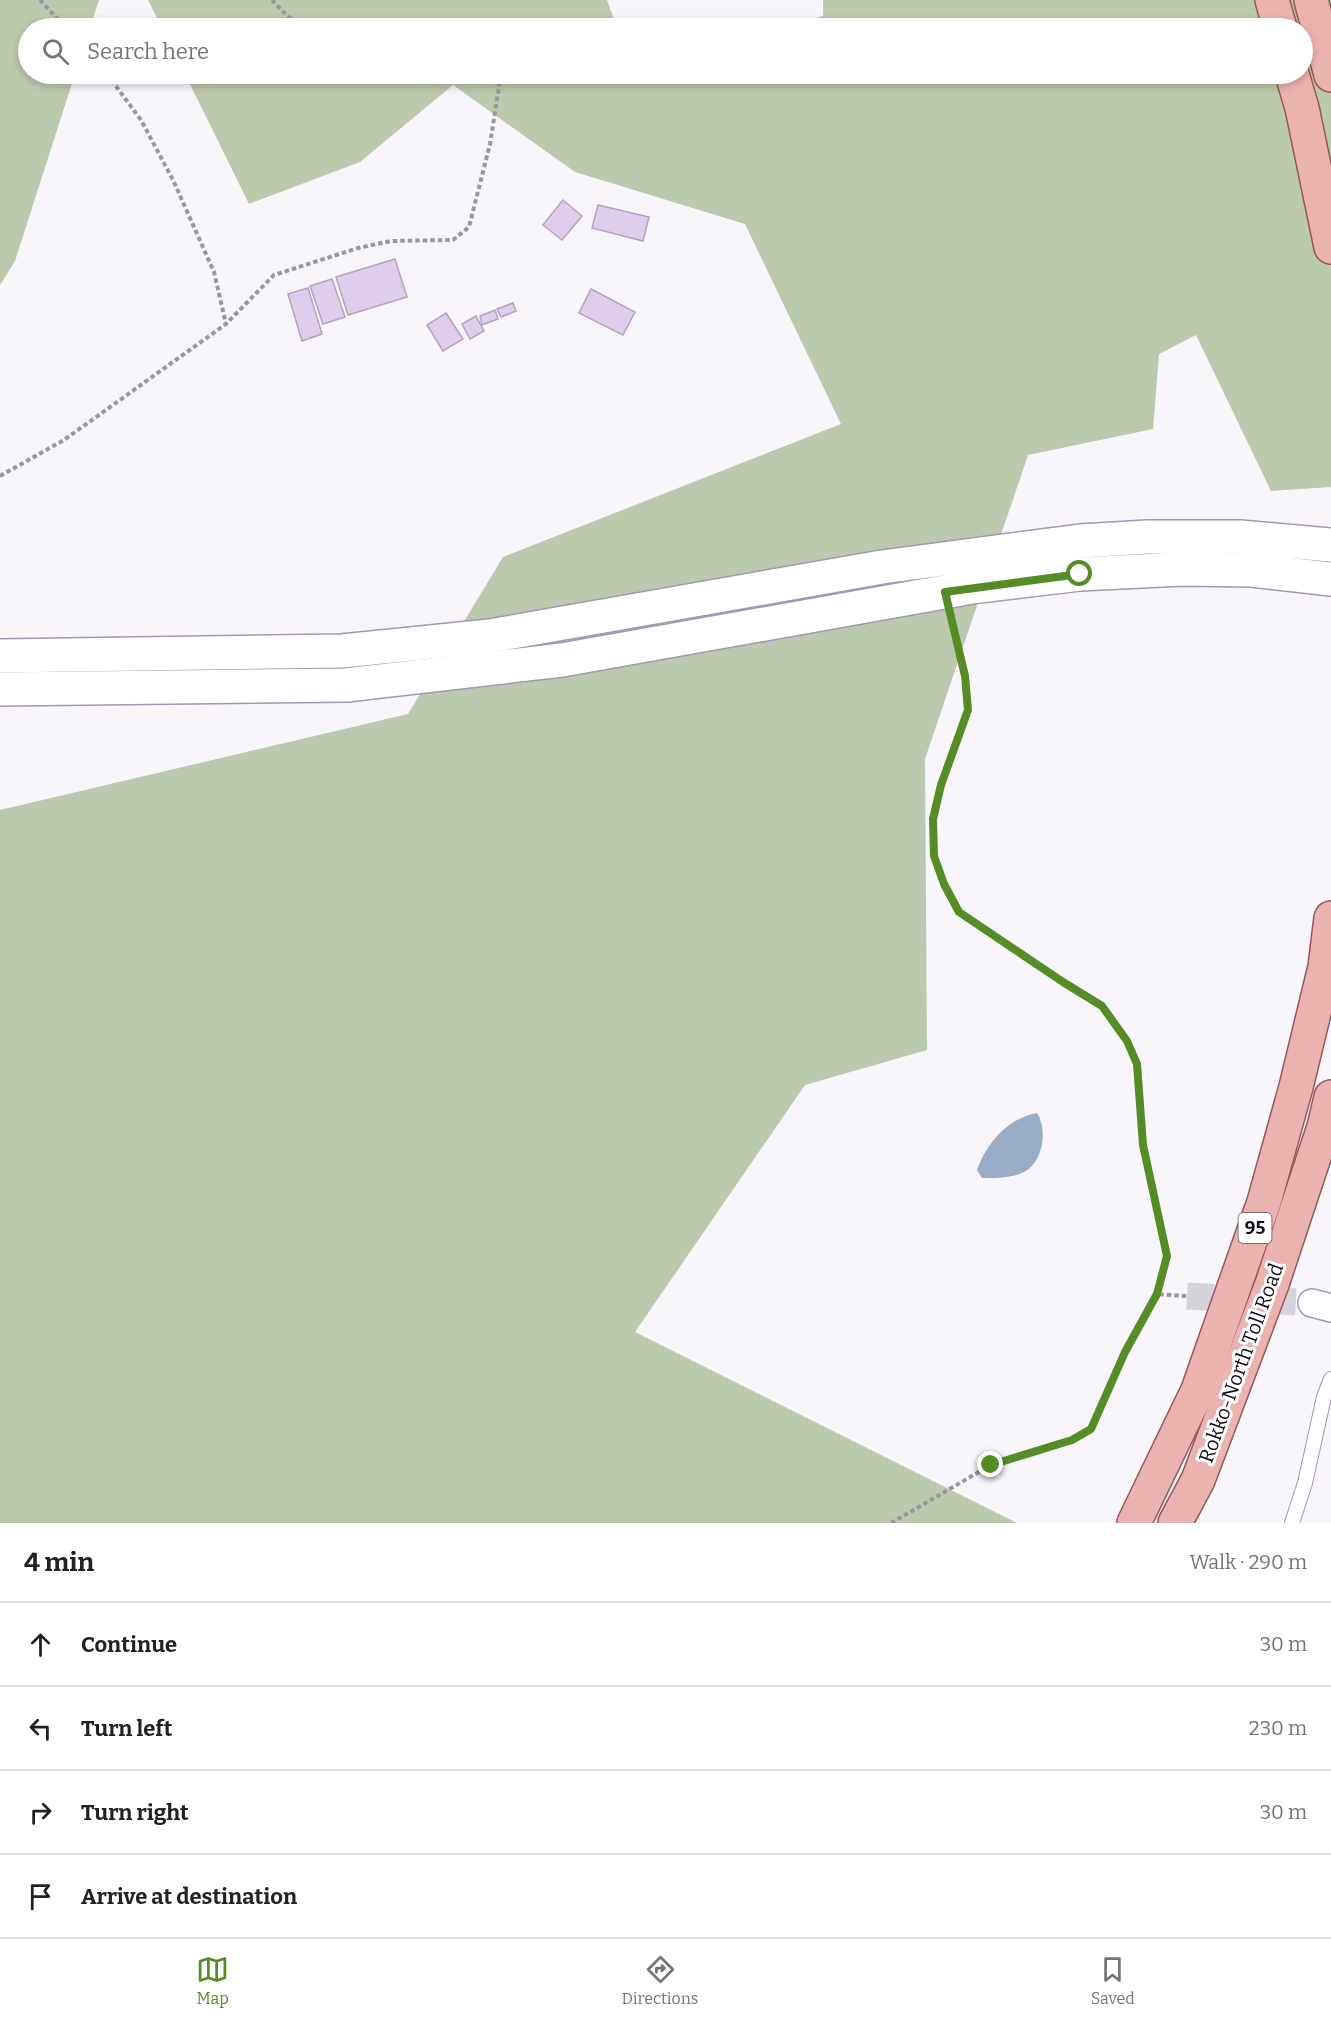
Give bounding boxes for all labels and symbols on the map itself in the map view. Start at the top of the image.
route start [1066,560,1092,586]
road number: 95 [1238,1213,1272,1243]
street label: Rokko-North Toll Road [1194,1260,1288,1466]
route end [977,1451,1003,1477]

